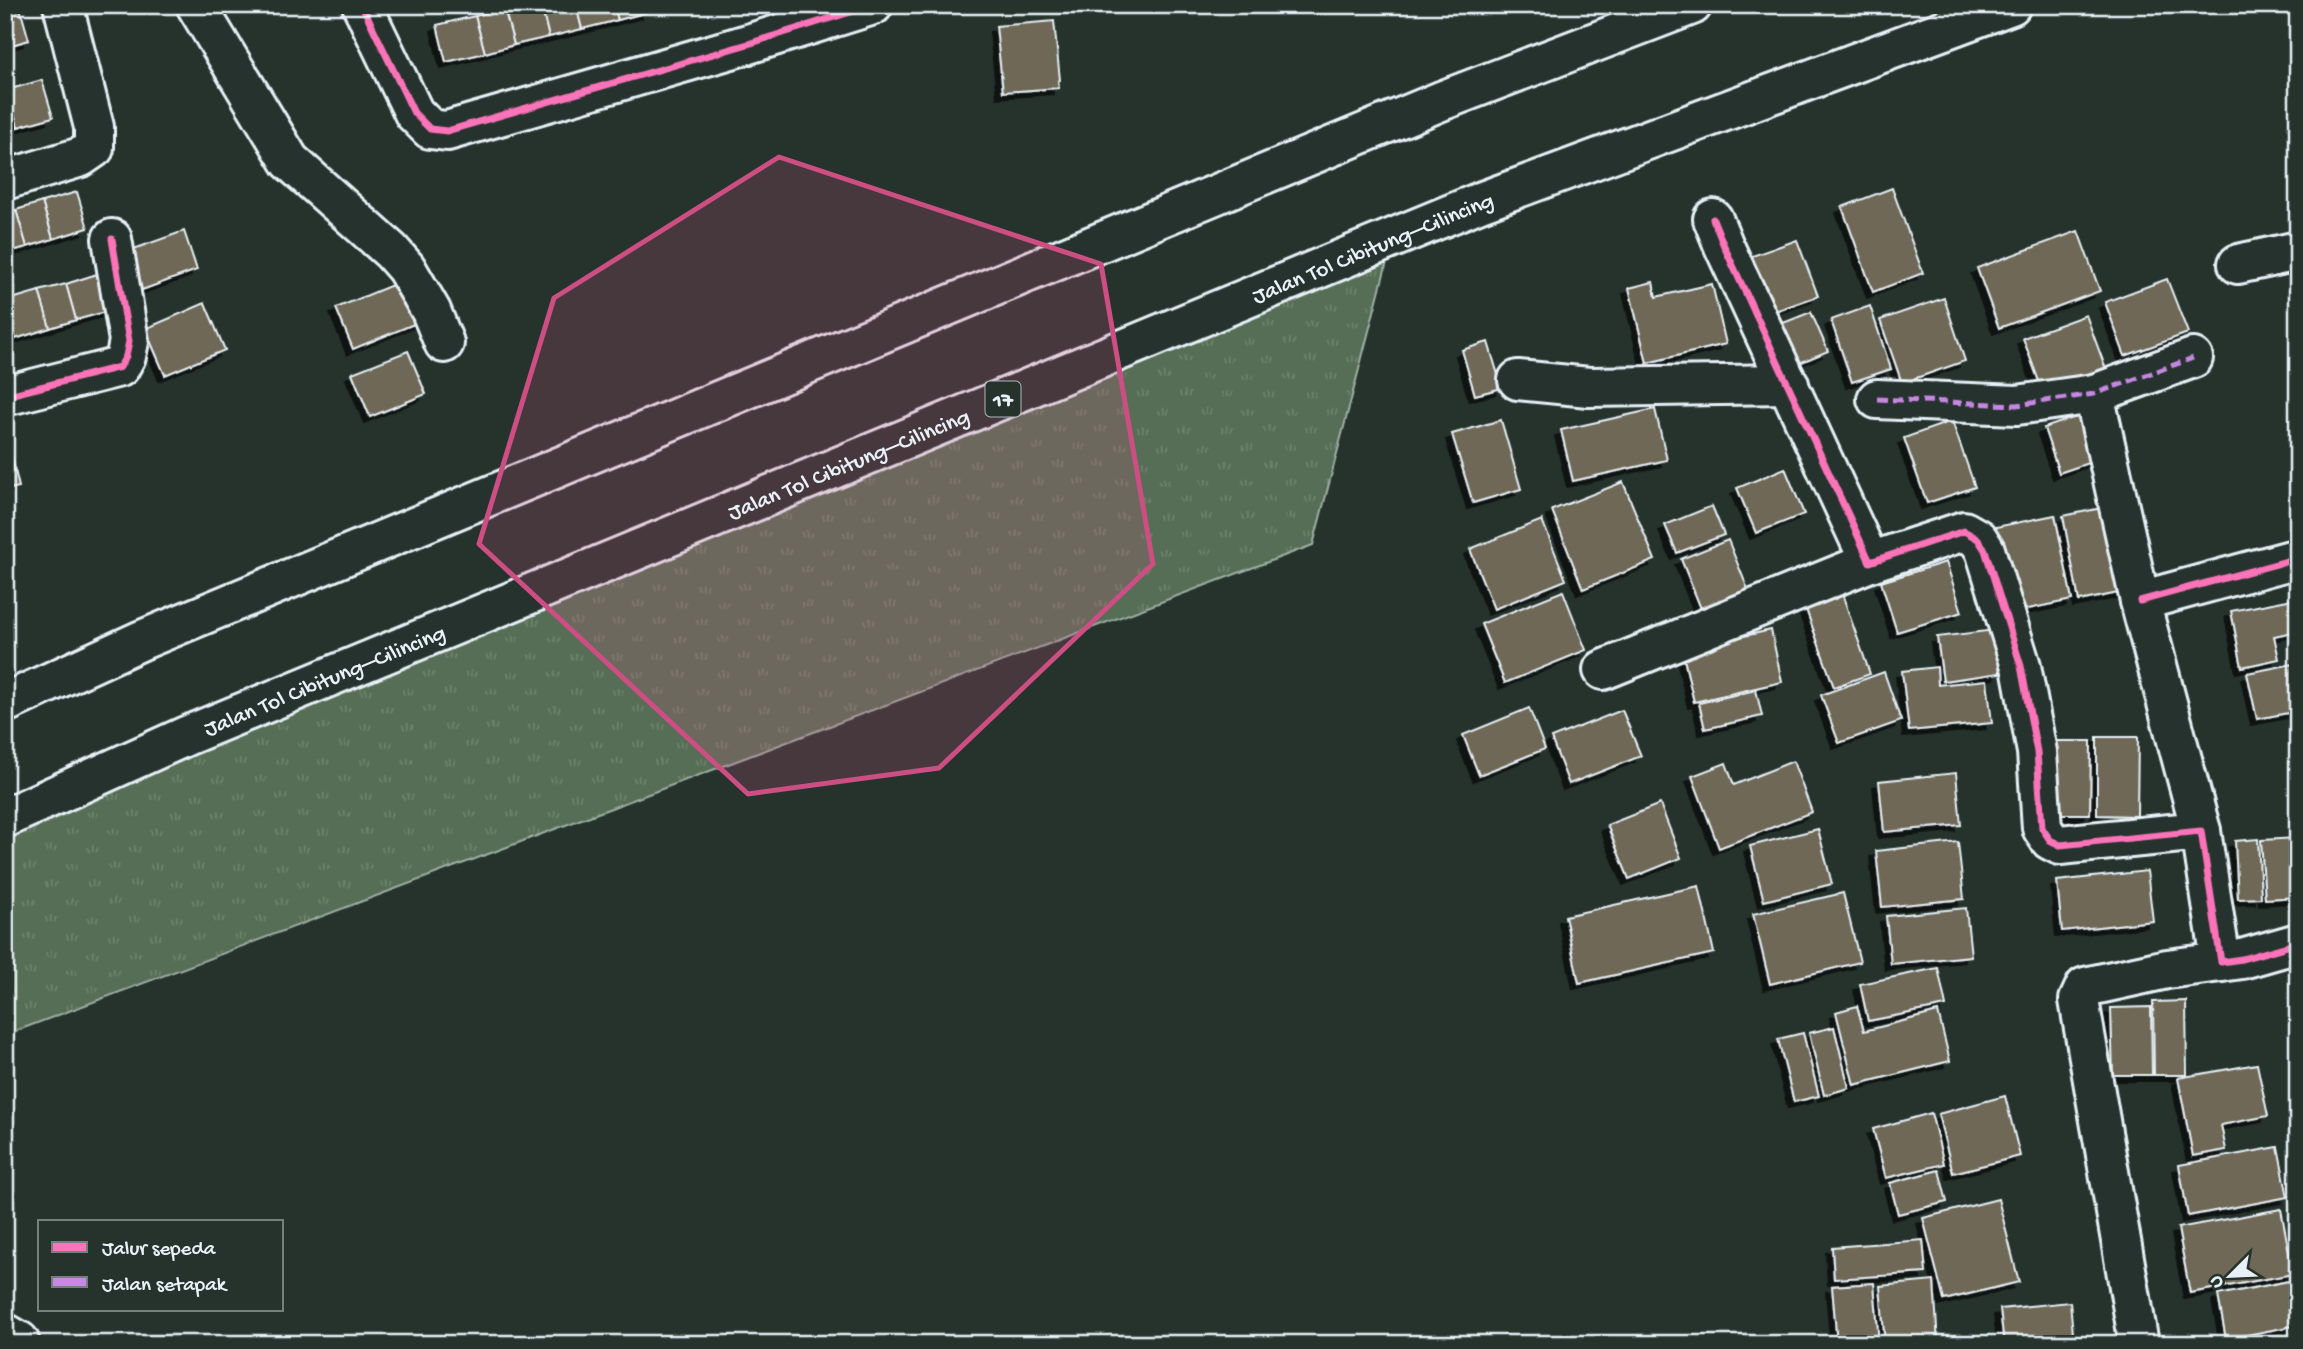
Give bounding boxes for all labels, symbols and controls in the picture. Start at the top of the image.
street label: Jalan Tol Cibitung–Cilincing [1249,188,1498,312]
road number: 17 [986,382,1020,416]
street label: Jalan Tol Cibitung–Cilincing [725,404,974,528]
street label: Jalan Tol Cibitung–Cilincing [201,620,450,744]
legend [38,1220,284,1310]
text: Jalur sepeda [102,1238,217,1263]
north arrow [2194,1240,2264,1310]
text: U [2205,1272,2230,1291]
text: Jalan setapak [102,1274,229,1299]

